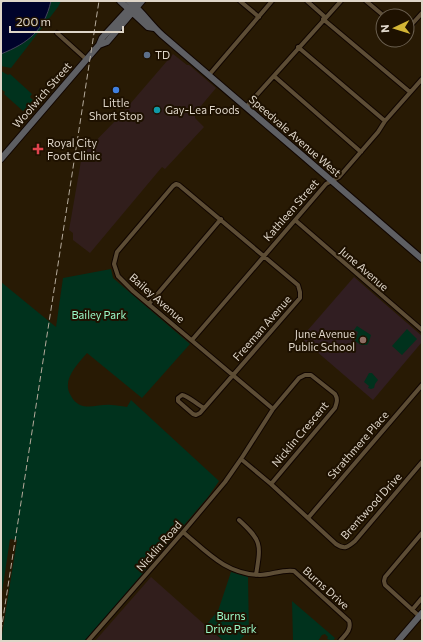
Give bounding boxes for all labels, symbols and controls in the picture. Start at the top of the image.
scale bar [10,8,123,34]
north arrow [375,8,415,48]
text: 200 m [16,14,51,28]
text: N [378,24,391,33]
place label: TD [155,48,170,61]
marker: TD [142,50,152,60]
street label: Woolwich Street [10,59,74,130]
marker: Little Short Stop [111,85,121,95]
street label: Speedvale Avenue West [247,92,344,179]
place label: Little Short Stop [89,96,143,122]
place label: Gay-Lea Foods [165,103,240,116]
marker: Gay-Lea Foods [152,105,162,115]
place label: Royal City Foot Clinic [47,136,100,162]
marker: Royal City Foot Clinic [32,143,44,155]
street label: Kathleen Street [260,176,321,243]
street label: June Avenue [337,244,391,294]
street label: Bailey Avenue [127,270,188,325]
street label: Freeman Avenue [230,292,294,363]
park label: Bailey Park [72,308,127,321]
place label: June Avenue Public School [288,327,355,353]
marker: June Avenue Public School [358,335,368,345]
street label: Nicklin Crescent [269,398,331,469]
street label: Strathmere Place [325,408,391,481]
street label: Brentwood Drive [337,470,404,541]
street label: Nicklin Road [133,518,184,573]
street label: Burns Drive [301,564,352,612]
park label: Burns Drive Park [205,609,257,635]

